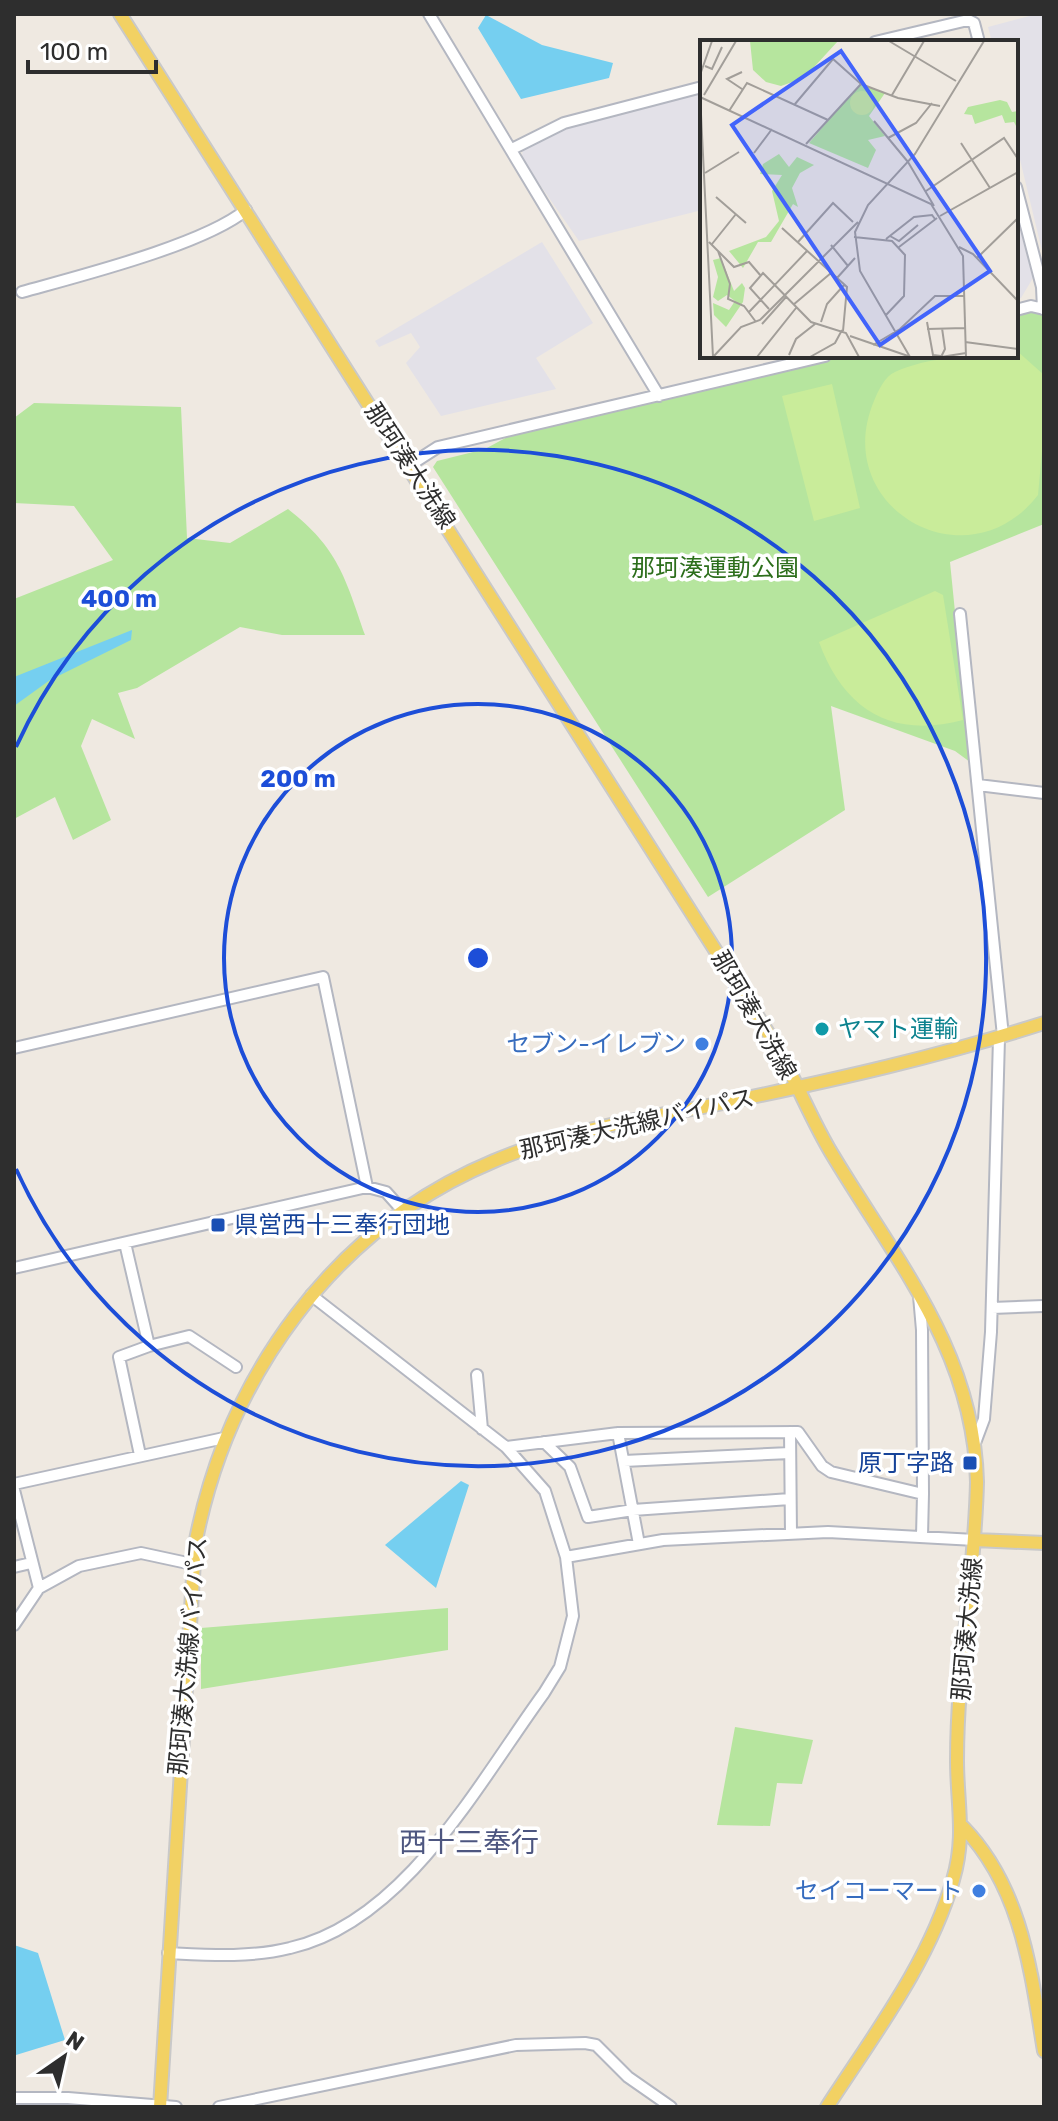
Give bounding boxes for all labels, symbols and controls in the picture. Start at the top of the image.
scale bar [28,24,156,74]
text: 100 m [40,38,108,66]
inset map [700,40,1018,358]
street label: 那珂湊大洗線 [359,398,461,534]
park label: 那珂湊運動公園 [631,554,799,582]
text: 400 m [81,585,157,613]
text: 200 m [260,765,336,793]
centre of rings [464,944,492,972]
street label: 那珂湊大洗線 [706,946,802,1084]
place label: ヤマト運輸 [838,1015,958,1043]
marker: ヤマト運輸 [813,1020,831,1038]
place label: セブン-イレブン [506,1030,686,1058]
marker: セブン-イレブン [693,1035,711,1053]
street label: 那珂湊大洗線バイパス [517,1083,757,1165]
place label: 県営西十三奉行団地 [234,1211,450,1239]
marker: 県営西十三奉行団地 [209,1216,227,1234]
place label: 原丁字路 [858,1449,954,1477]
marker: 原丁字路 [961,1454,979,1472]
street label: 那珂湊大洗線バイパス [164,1535,212,1777]
street label: 那珂湊大洗線 [947,1556,987,1702]
district label: 西十三奉行 [399,1826,539,1859]
place label: セイコーマート [795,1877,963,1905]
marker: セイコーマート [970,1882,988,1900]
north arrow [24,2017,104,2097]
text: N [61,2025,89,2056]

